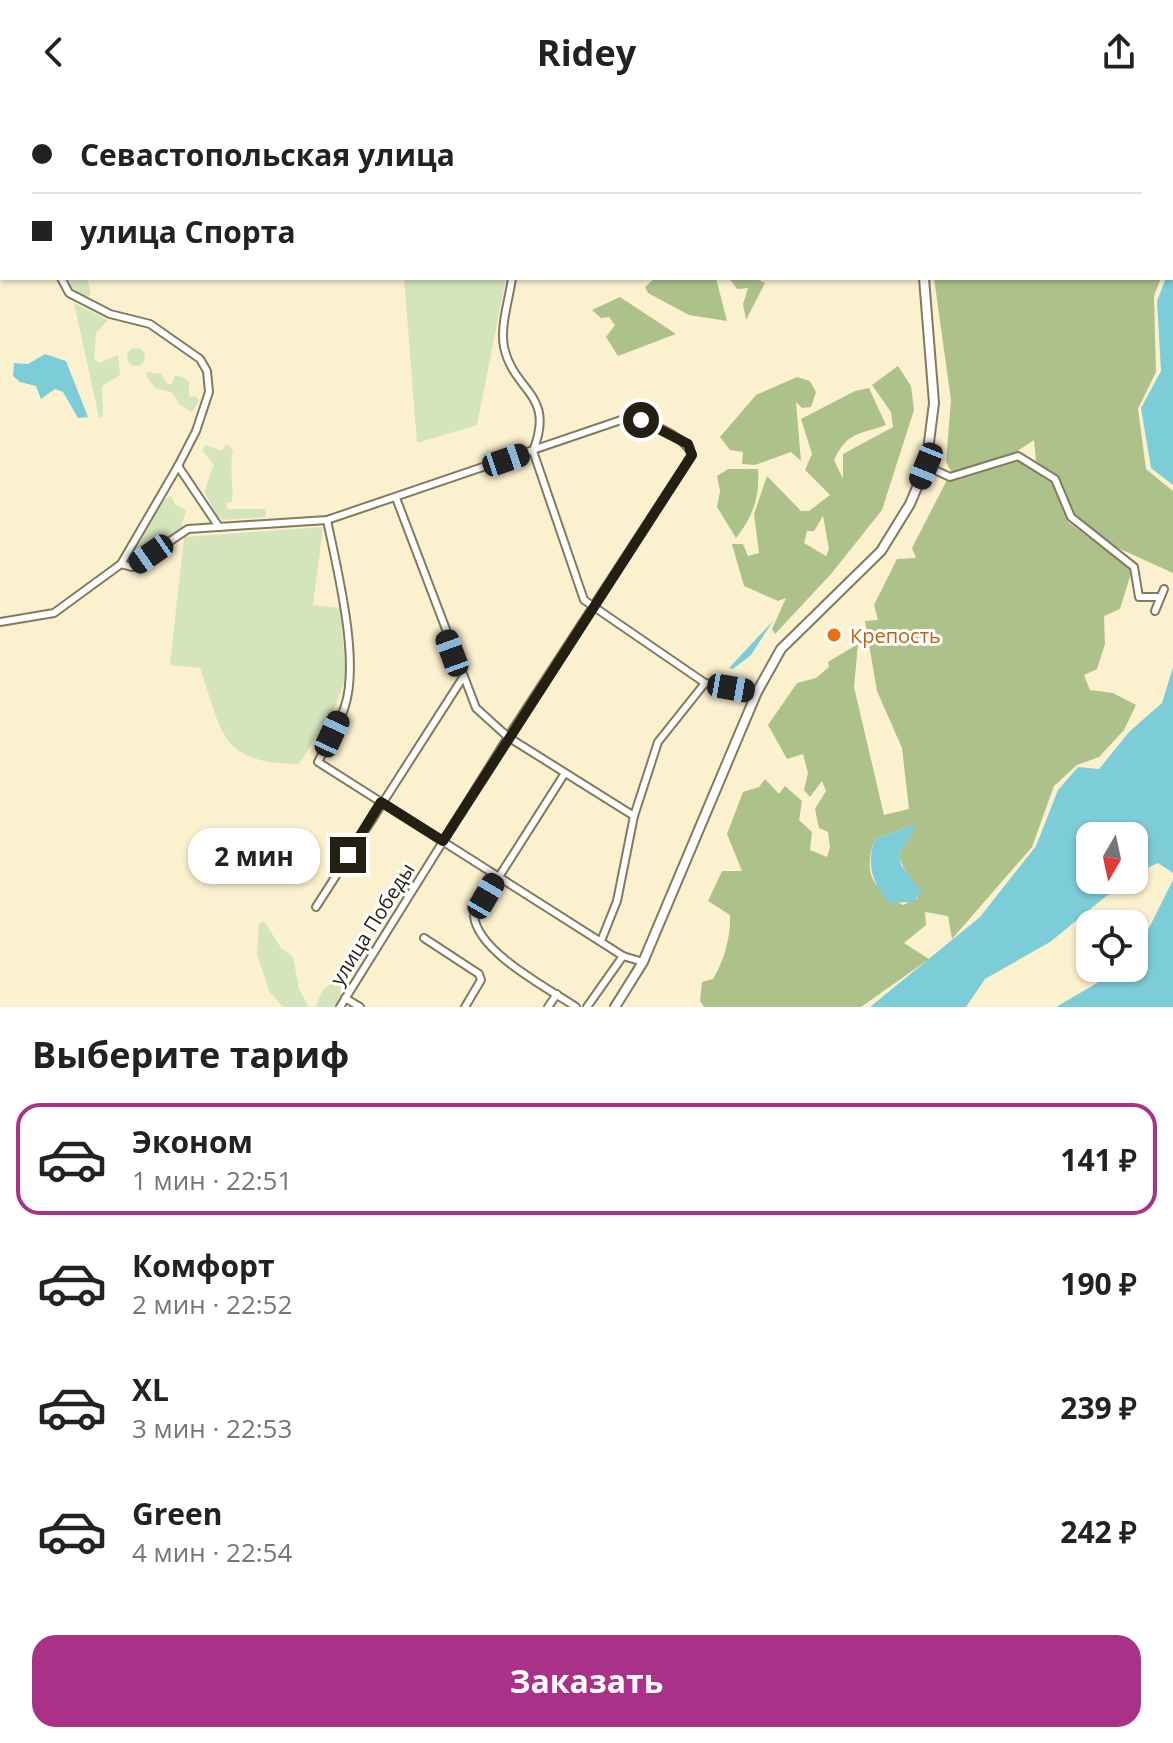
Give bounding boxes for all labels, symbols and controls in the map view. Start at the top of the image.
text: Ridey [537,28,636,77]
icon: back [32,30,76,74]
icon: share [1097,30,1141,74]
text: Севастопольская улица [80,134,455,175]
text: улица Спорта [80,211,296,252]
route start [623,402,659,438]
car [906,439,946,493]
car [479,441,533,479]
car [124,530,178,578]
place label: Крепость [850,622,941,649]
car [433,626,471,680]
marker: Крепость [825,626,843,644]
car [705,672,757,704]
car [311,707,353,761]
north arrow [1076,822,1148,894]
map controls [1076,822,1148,982]
callout: 2 мин [188,827,320,883]
route end [330,837,366,873]
text: 2 мин [214,838,294,874]
street label: улица Победы [324,858,420,990]
car [464,869,508,923]
button: locate [1076,910,1148,982]
text: Выберите тариф [32,1030,349,1079]
text: Эконом [132,1121,253,1162]
icon: car [36,1123,108,1195]
text: 141 ₽ [1060,1139,1137,1180]
text: 1 мин · 22:51 [132,1162,292,1198]
text: Комфорт [132,1245,275,1286]
icon: car [36,1247,108,1319]
text: 190 ₽ [1060,1263,1137,1304]
text: 2 мин · 22:52 [132,1286,292,1322]
text: XL [132,1369,169,1410]
icon: car [36,1371,108,1443]
text: 239 ₽ [1060,1387,1137,1428]
text: 3 мин · 22:53 [132,1410,292,1446]
text: Green [132,1493,223,1534]
icon: car [36,1495,108,1567]
text: 242 ₽ [1060,1511,1137,1552]
text: 4 мин · 22:54 [132,1534,292,1570]
button: Заказать [32,1635,1141,1727]

